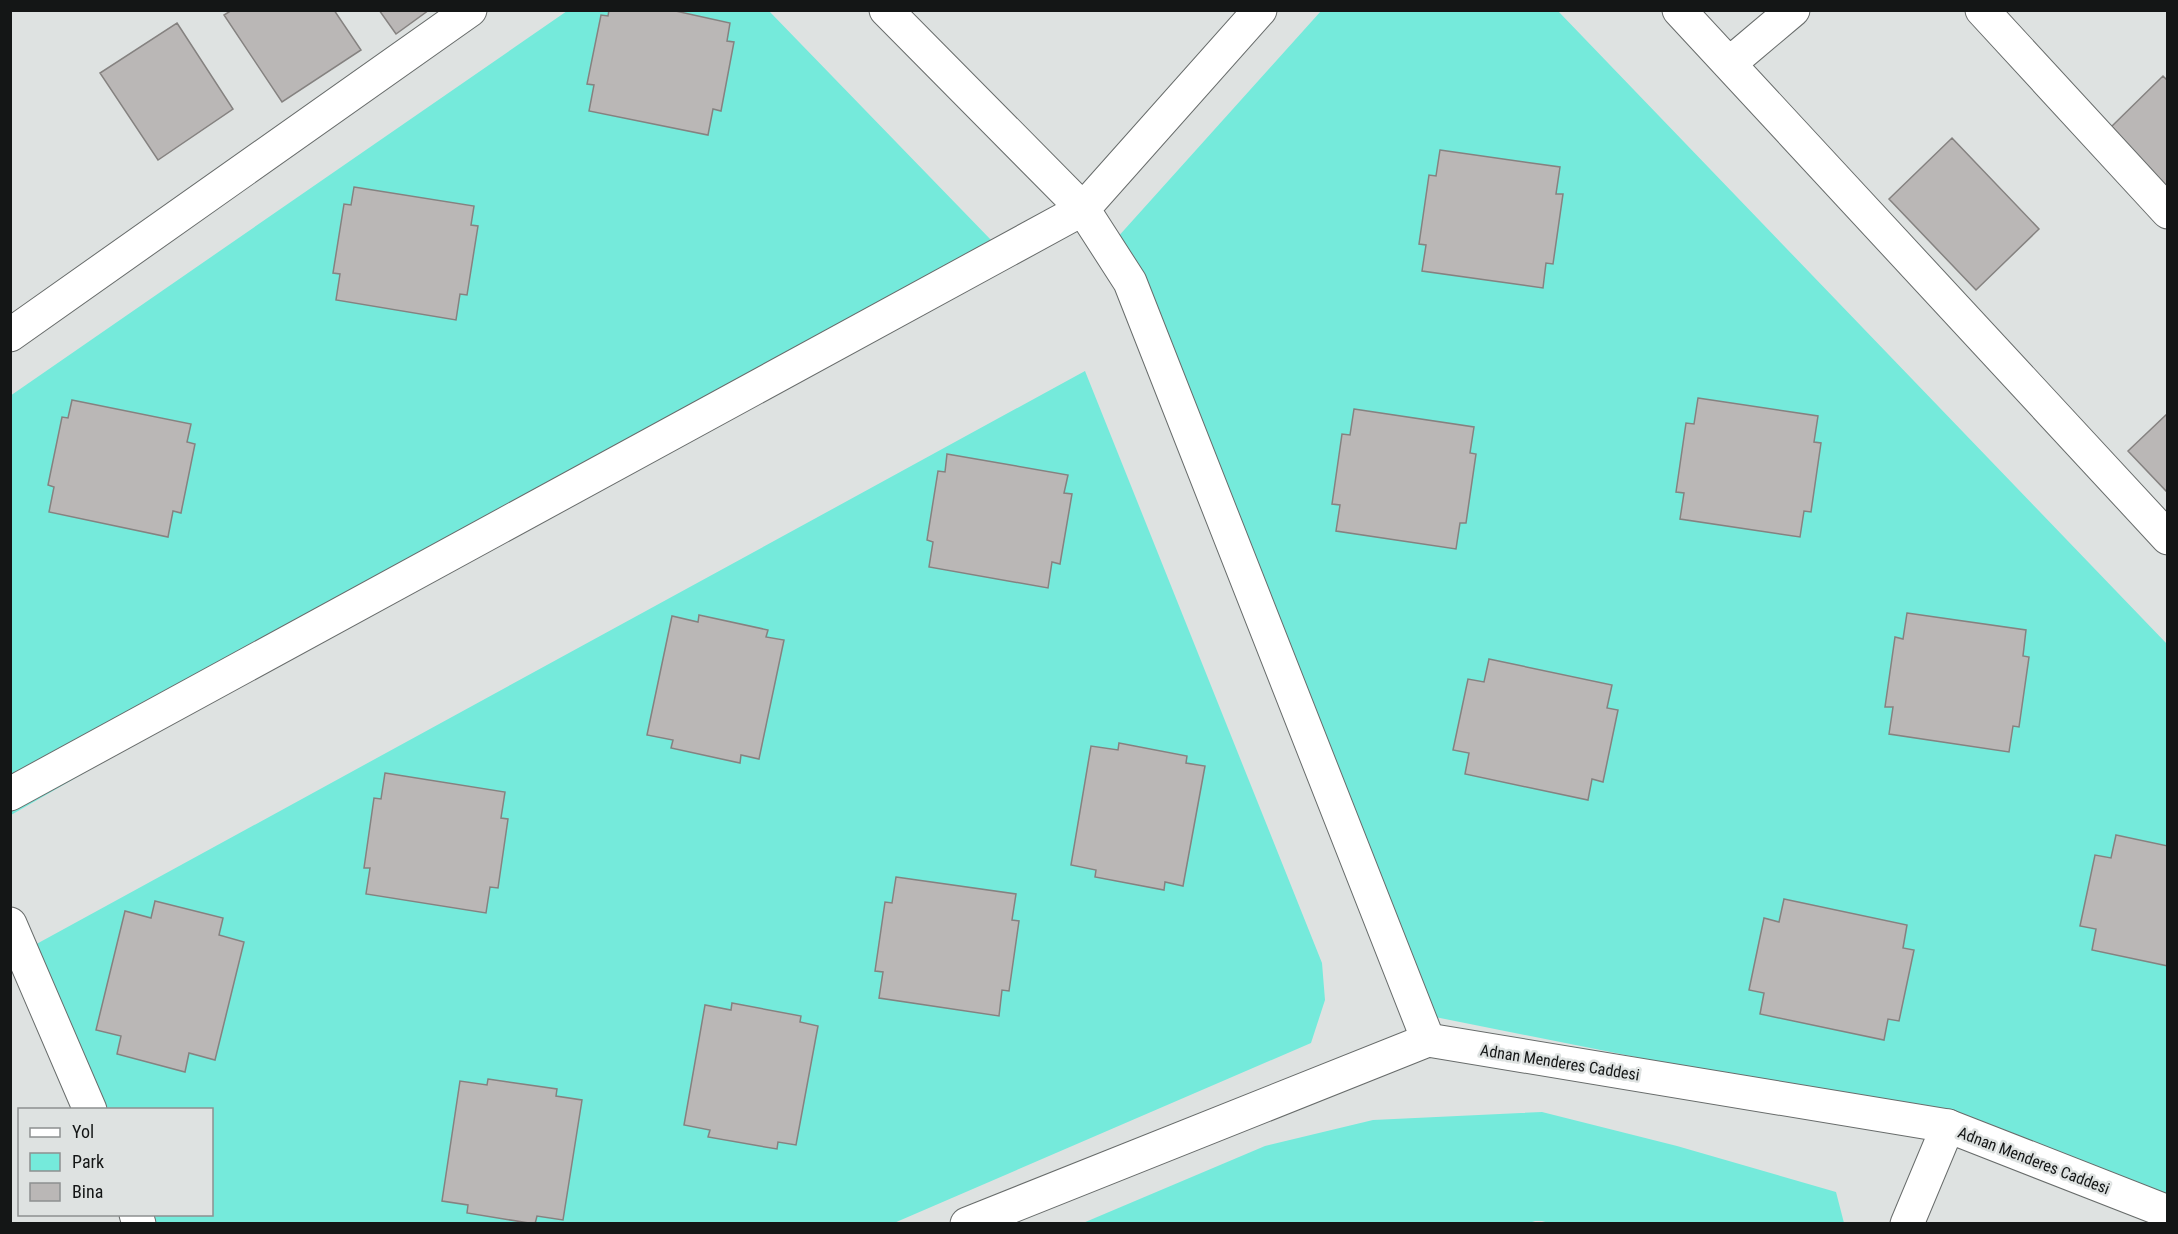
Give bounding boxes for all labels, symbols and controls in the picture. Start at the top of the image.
street label: Adnan Menderes Caddesi [1479,1041,1641,1084]
legend [18,1108,213,1216]
text: Yol [72,1121,94,1142]
street label: Adnan Menderes Caddesi [1955,1123,2112,1198]
text: Park [72,1151,104,1172]
text: Bina [72,1181,103,1202]

